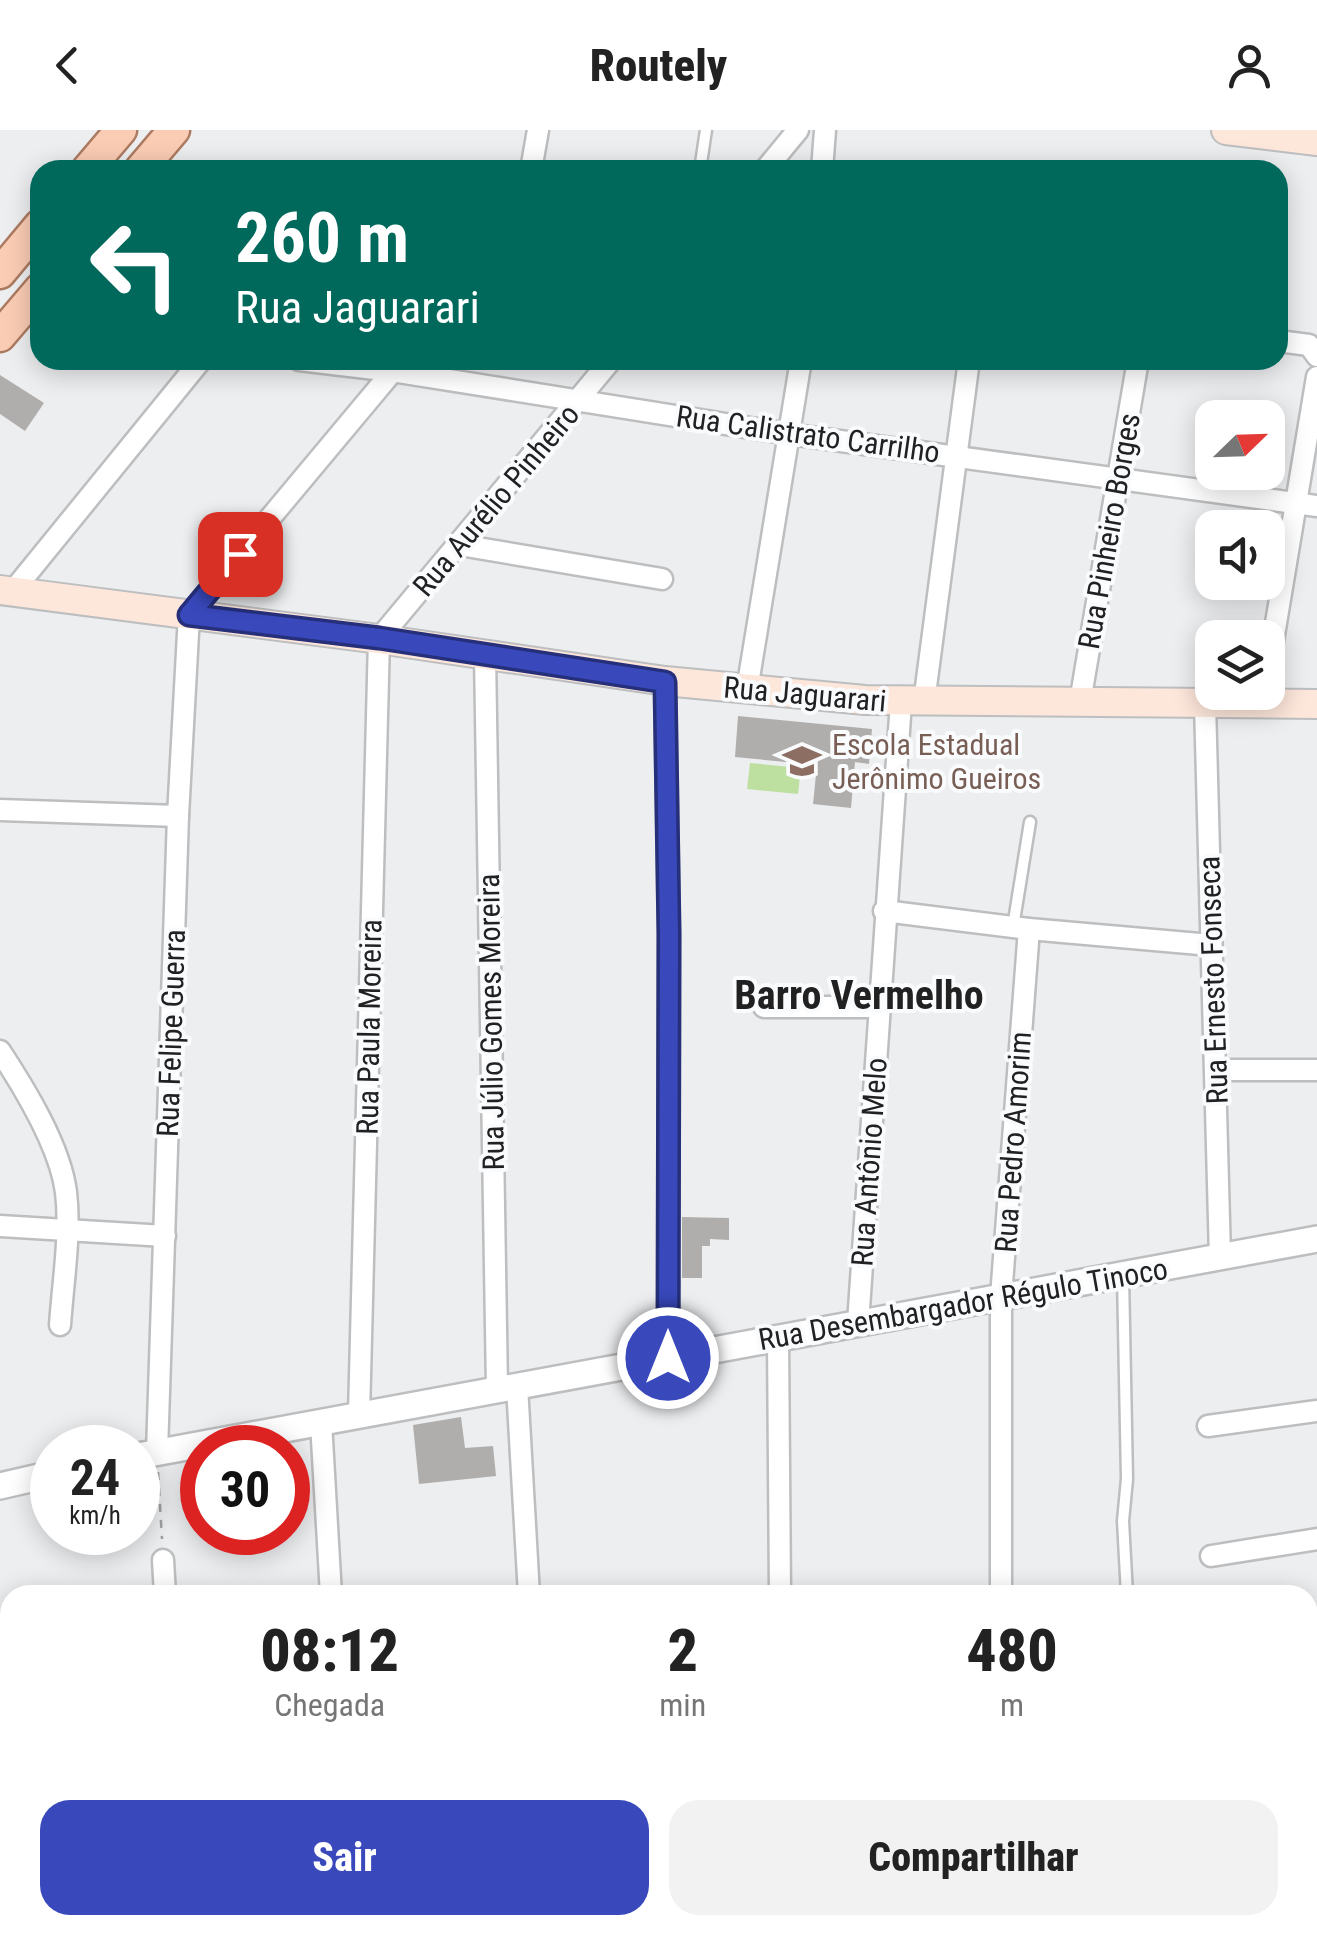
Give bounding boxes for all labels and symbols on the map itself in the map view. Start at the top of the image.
street label: Rua Aurélio Pinheiro [406,397,586,603]
street label: Rua Calistrato Carrilho [674,398,942,470]
north arrow [1195,400,1285,490]
street label: Rua Pinheiro Borges [1071,410,1147,652]
pin [198,512,283,597]
street label: Rua Jaguarari [722,669,888,719]
place label: Escola Estadual Jerônimo Gueiros [832,727,1041,796]
school or university icon: Escola Estadual Jerônimo Gueiros [781,740,823,782]
street label: Rua Ernesto Fonseca [1191,855,1235,1105]
street label: Rua Júlio Gomes Moreira [471,873,511,1171]
street label: Rua Paula Moreira [350,919,388,1135]
street label: Rua Felipe Guerra [150,929,192,1137]
district label: Barro Vermelho [734,972,984,1019]
street label: Rua Pedro Amorim [988,1030,1038,1254]
street label: Rua Antônio Melo [844,1056,894,1268]
street label: Rua Desembargador Régulo Tinoco [756,1251,1170,1357]
position arrow [616,1306,720,1410]
speed limit sign: 30 [180,1425,310,1555]

